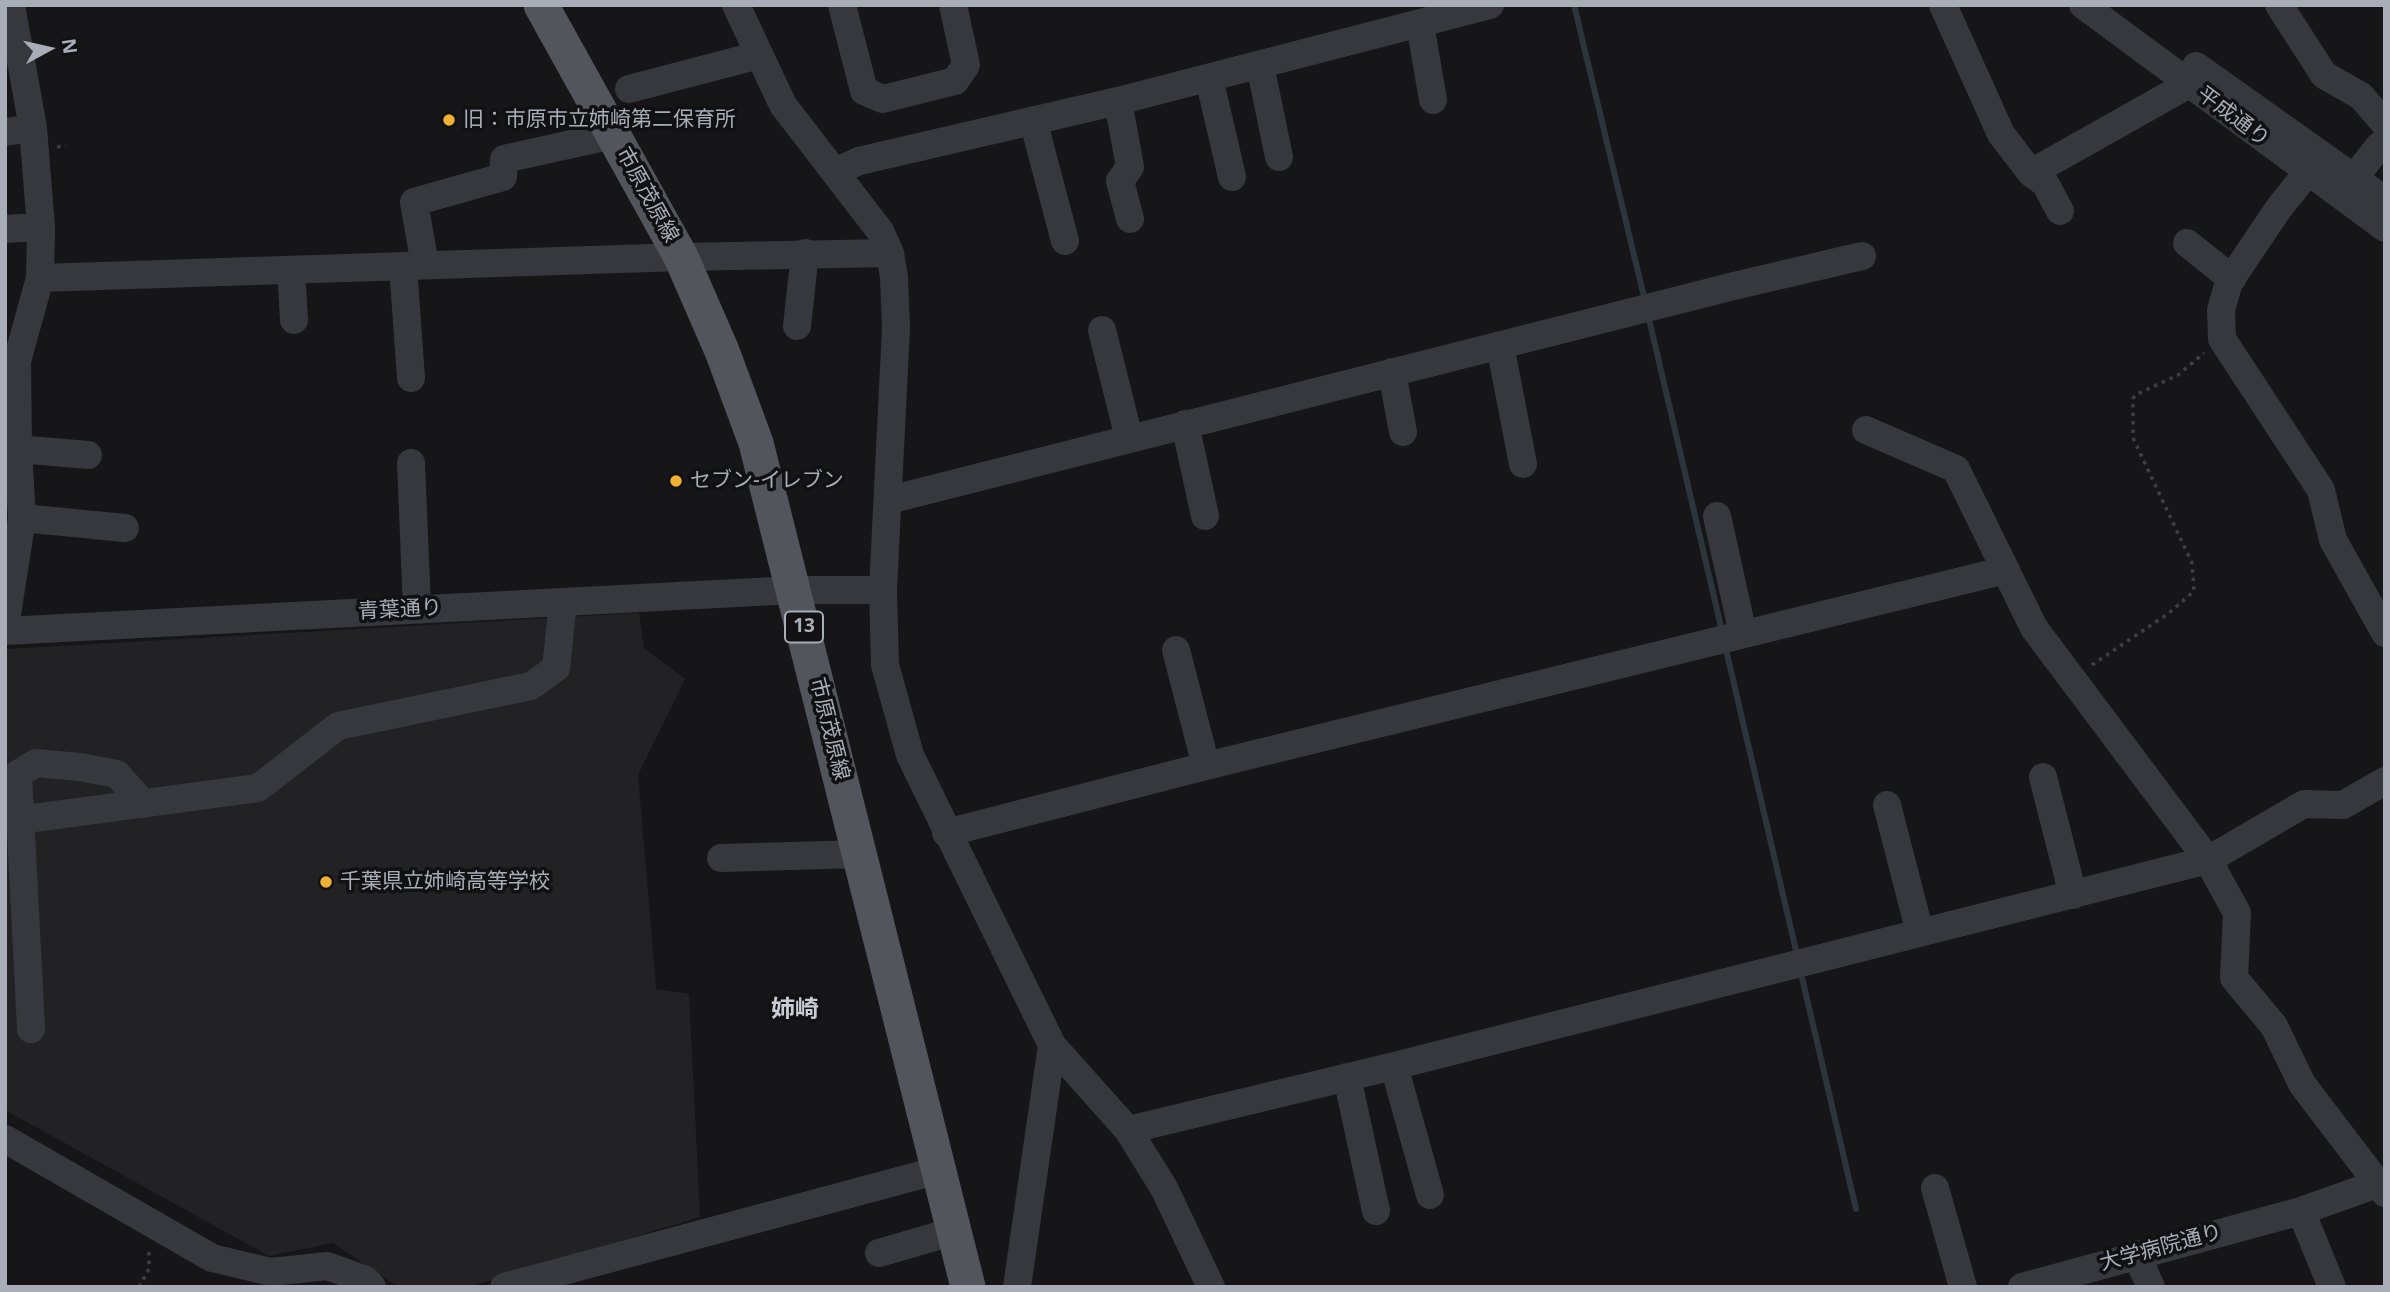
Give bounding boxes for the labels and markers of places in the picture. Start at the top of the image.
place label: 旧：市原市立姉崎第二保育所 [463,107,736,133]
marker: 旧：市原市立姉崎第二保育所 [441,112,457,128]
place label: セブン-イレブン [690,468,844,494]
marker: セブン-イレブン [668,473,684,489]
place label: 千葉県立姉崎高等学校 [340,869,550,895]
marker: 千葉県立姉崎高等学校 [318,874,334,890]

